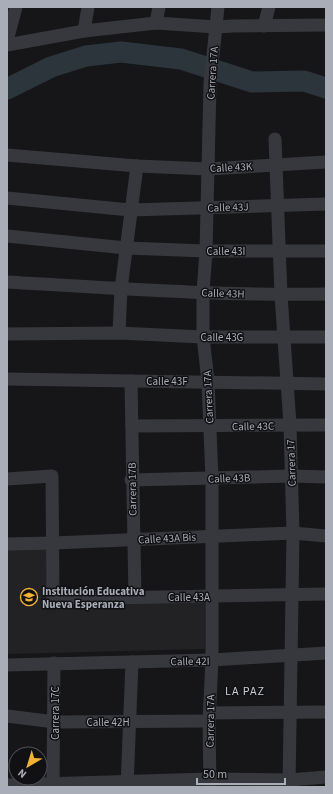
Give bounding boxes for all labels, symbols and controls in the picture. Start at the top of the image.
street label: Carrera 17A [203,46,222,100]
street label: Calle 43K [209,159,253,176]
street label: Calle 43J [207,199,249,216]
street label: Calle 43I [207,244,245,259]
street label: Calle 43H [201,285,245,302]
street label: Calle 43G [201,330,244,345]
street label: Carrera 17A [200,370,217,424]
street label: Calle 43F [146,374,188,389]
street label: Calle 43C [232,419,274,434]
street label: Carrera 17 [283,439,300,487]
street label: Carrera 17B [125,462,140,516]
street label: Calle 43B [208,470,251,487]
street label: Calle 43A Bis [138,529,197,548]
place label: Institución Educativa Nueva Esperanza [42,584,145,612]
school or university icon: Institución Educativa Nueva Esperanza [19,587,39,607]
street label: Calle 43A [168,590,210,605]
street label: Calle 42I [170,654,210,669]
district label: LA PAZ [225,683,265,700]
street label: Carrera 17C [48,686,63,740]
street label: Carrera 17A [203,694,218,748]
street label: Calle 42H [86,715,130,730]
north arrow [8,746,48,786]
scale bar [197,760,285,786]
text: N [15,765,30,782]
text: 50 m [203,766,227,783]

